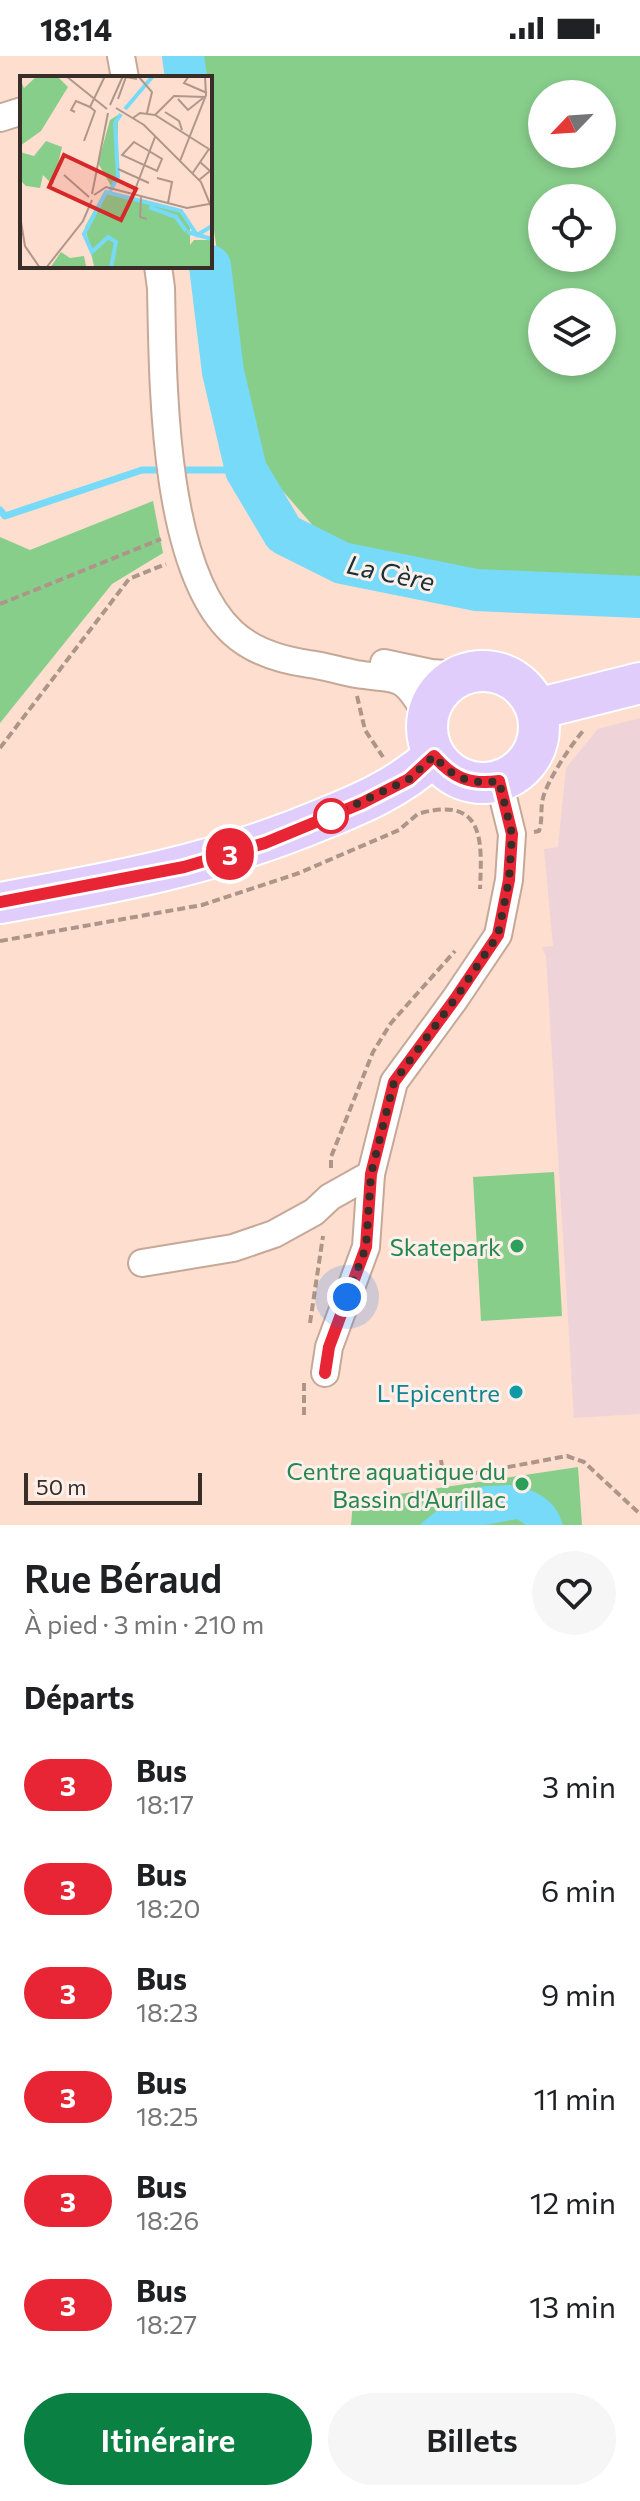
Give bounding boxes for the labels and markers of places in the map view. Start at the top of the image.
unlabelled marker [314,799,348,833]
place label: Skatepark [390,1232,501,1261]
marker: Skatepark [508,1237,526,1255]
place label: L'Epicentre [377,1378,500,1407]
marker: L'Epicentre [507,1383,525,1401]
place label: Centre aquatique du Bassin d'Aurillac [286,1456,506,1513]
marker: Centre aquatique du Bassin d'Aurillac [513,1475,531,1493]

